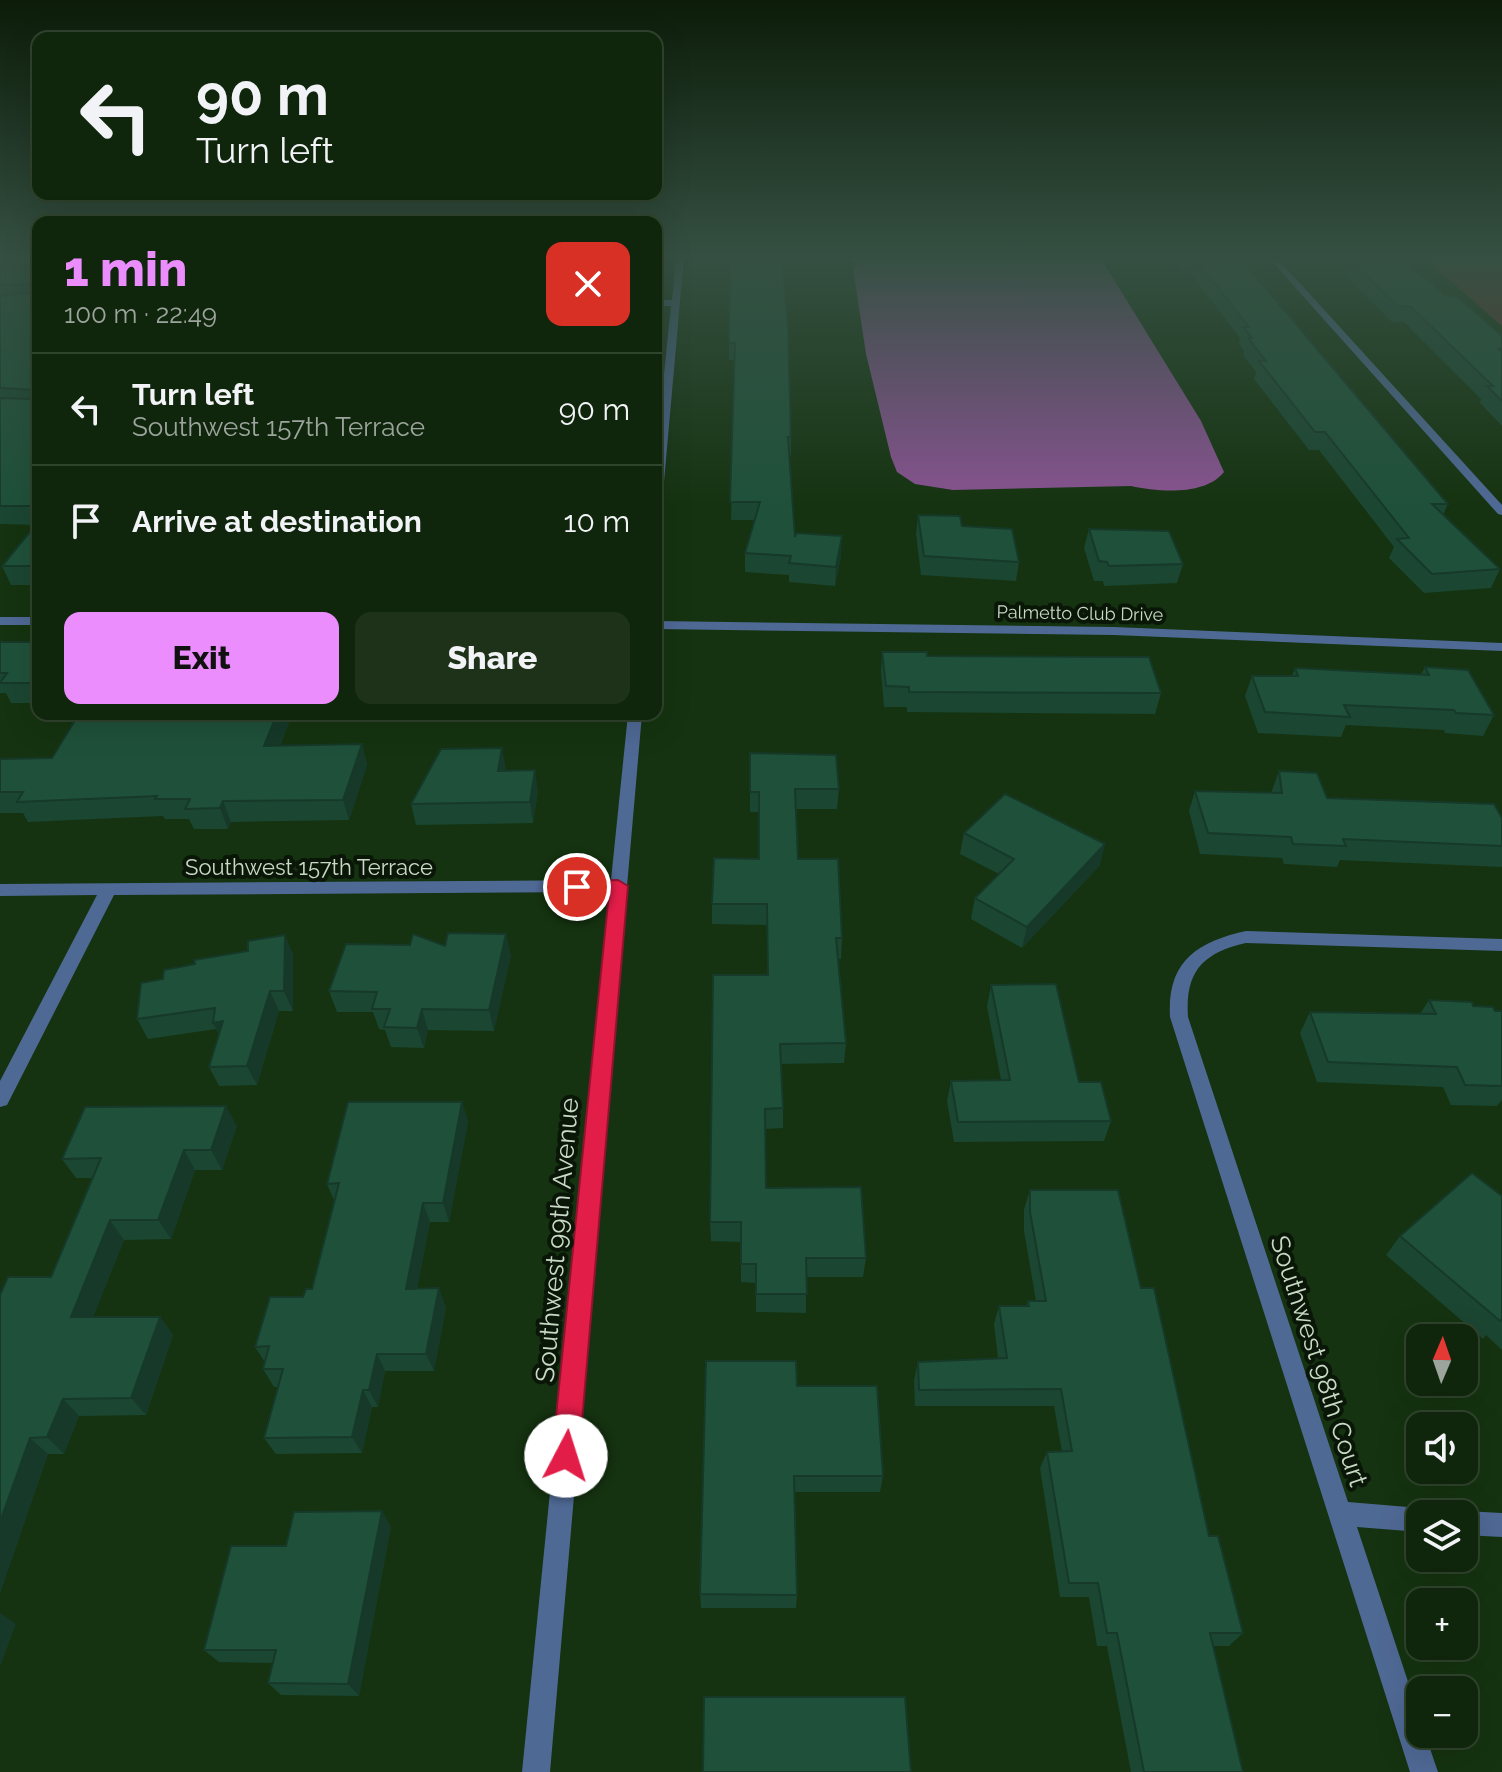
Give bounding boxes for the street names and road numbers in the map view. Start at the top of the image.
street label: Palmetto Club Drive [997,601,1164,625]
street label: Southwest 157th Terrace [185,854,433,880]
street label: Southwest 99th Avenue [530,1096,584,1384]
street label: Southwest 98th Court [1264,1232,1374,1490]

